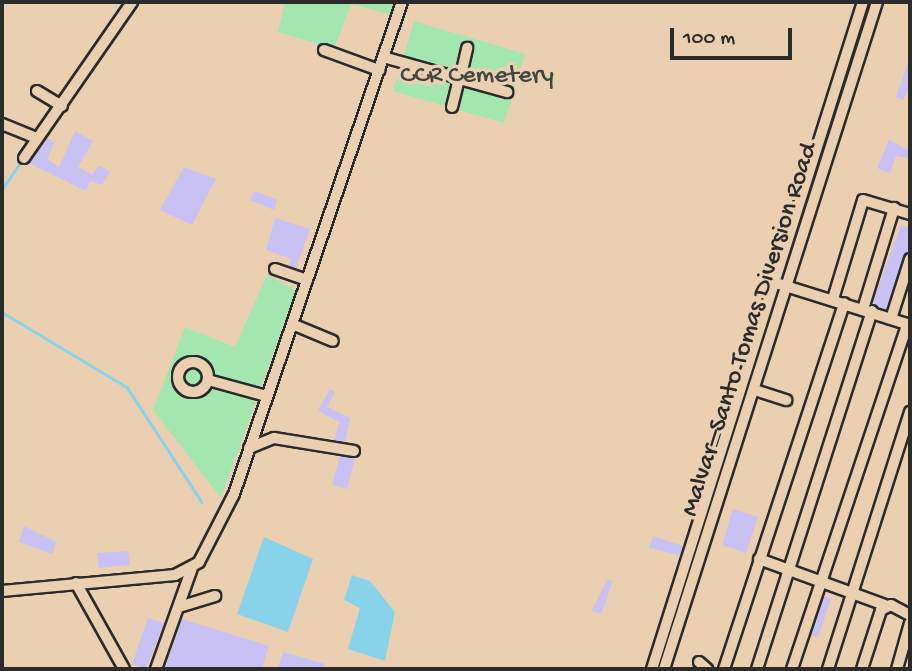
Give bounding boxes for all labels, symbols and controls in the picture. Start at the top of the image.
scale bar [674,14,796,58]
text: 100 m [683,27,735,52]
park label: CCR Cemetery [400,61,554,93]
street label: Malvar–Santo Tomas Diversion Road [676,139,826,521]

